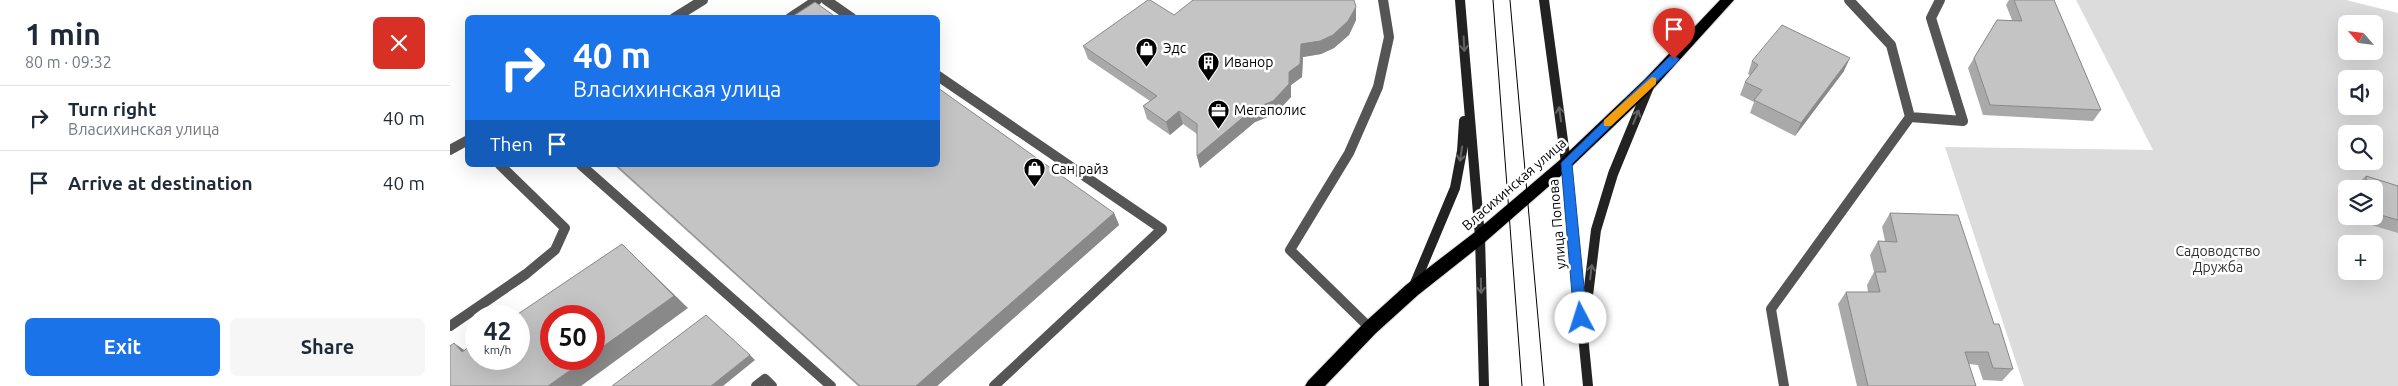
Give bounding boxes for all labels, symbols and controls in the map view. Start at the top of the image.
pin [1653,8,1695,59]
icon: arrive [1660,15,1688,43]
north arrow [2338,15,2382,60]
map controls [2338,15,2383,280]
text: 1 min [25,17,101,51]
button: close [373,17,425,69]
icon: right [490,35,555,100]
text: 40 m [573,35,651,75]
shop icon: Эдс [1135,36,1159,67]
one-way arrow [1459,36,1468,52]
place label: Эдс [1163,40,1187,56]
building icon: Иванор [1196,50,1220,81]
text: 80 m · 09:32 [25,53,112,71]
place label: Иванор [1224,54,1273,70]
button: sound [2338,70,2383,115]
text: Власихинская улица [573,76,781,101]
text: Turn right [68,98,156,120]
office icon: Мегаполис [1206,98,1230,129]
place label: Мегаполис [1234,102,1306,118]
icon: right [25,104,53,132]
text: 40 m [383,107,425,129]
one-way arrow [1554,107,1564,123]
one-way arrow [1632,110,1642,125]
text: Власихинская улица [68,120,220,138]
button: search [2338,125,2383,170]
icon: arrive [543,130,571,158]
text: Then [490,133,533,155]
street label: Власихинская улица [1459,134,1569,234]
one-way arrow [1456,146,1466,162]
shop icon: Сан райз [1023,157,1047,188]
place label: Сан райз [1051,161,1109,177]
icon: arrive [25,169,53,197]
text: Arrive at destination [68,172,253,194]
text: 40 m [383,172,425,194]
street label: улица Попова [1545,178,1569,270]
button: layers [2338,180,2383,225]
button: + [2338,235,2383,280]
park label: Садоводство Дружба [2175,243,2261,275]
one-way arrow [1586,264,1596,280]
one-way arrow [1477,278,1486,294]
position arrow [1554,291,1606,343]
speed limit sign: 50 [540,305,605,370]
text: 42 [483,317,512,345]
button: Exit [25,318,220,376]
button: Share [230,318,425,376]
text: km/h [484,343,511,356]

